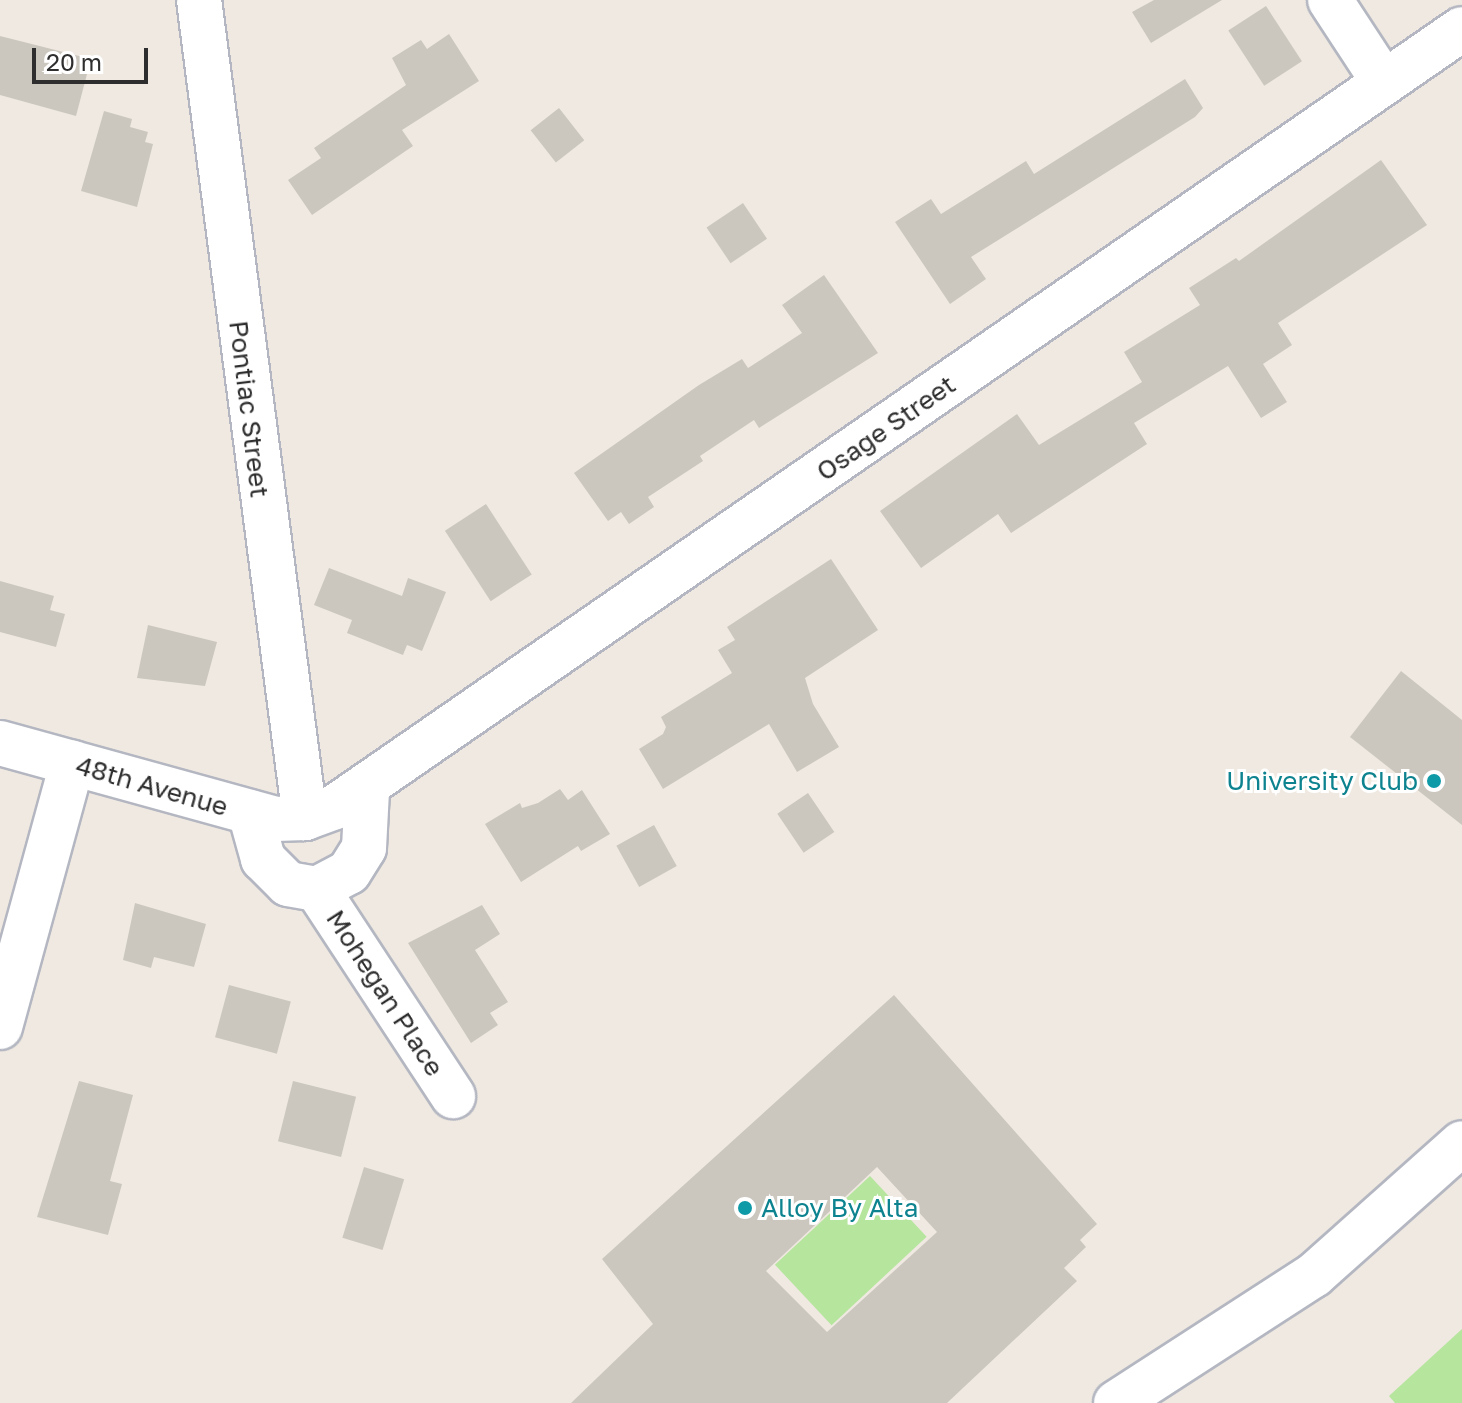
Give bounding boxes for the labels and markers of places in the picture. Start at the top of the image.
place label: University Club [1226,765,1418,797]
marker: University Club [1425,772,1443,790]
place label: Alloy By Alta [761,1192,918,1224]
marker: Alloy By Alta [736,1199,754,1217]

